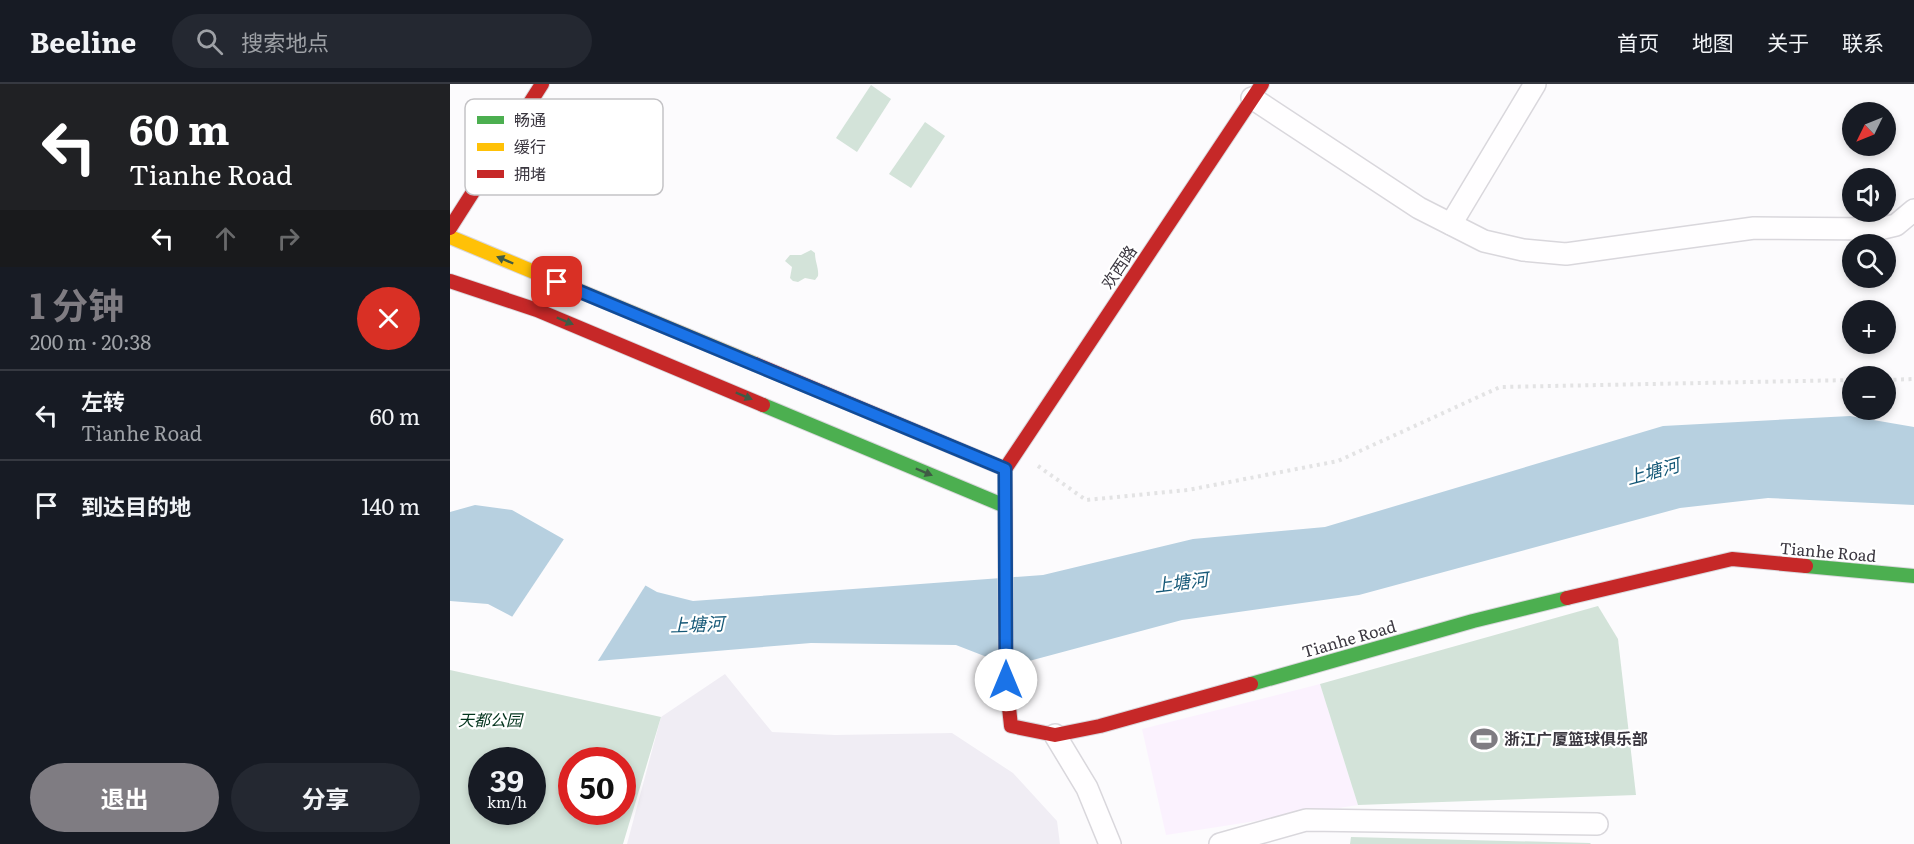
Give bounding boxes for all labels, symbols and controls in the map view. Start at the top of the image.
search box [172,14,592,68]
text: Beeline [30,20,136,62]
icon: search [193,25,226,58]
text: 搜索地点 [241,25,329,58]
text: 首页 [1617,26,1659,57]
text: 地图 [1692,26,1734,57]
text: 关于 [1767,26,1809,57]
text: 联系 [1842,26,1884,57]
text: 60 m [129,96,230,158]
legend [465,99,663,195]
north arrow [1842,102,1896,156]
map controls [1842,102,1896,420]
text: 畅通 [514,107,546,131]
icon: left [30,108,108,186]
text: 缓行 [514,134,546,158]
text: Tianhe Road [129,153,292,193]
text: 拥堵 [514,161,546,185]
button: sound [1842,168,1896,222]
icon: left [146,222,179,255]
icon: ahead [209,222,242,255]
icon: right [272,222,305,255]
button: search [1842,234,1896,288]
street label: 欢西路 [1095,240,1142,293]
one-way arrow [496,255,514,265]
pin [531,256,582,307]
icon: arrive [540,265,573,298]
text: 1 分钟 [30,277,124,330]
button: close [357,287,420,350]
button: + [1842,300,1896,354]
one-way arrow [556,316,574,326]
text: 200 m · 20:38 [30,326,151,356]
button: − [1842,366,1896,420]
text: 左转 [81,384,125,417]
one-way arrow [736,392,753,401]
icon: left [30,399,63,432]
text: 60 m [370,399,420,432]
text: Tianhe Road [81,417,202,447]
water label: 上塘河 [1623,450,1685,491]
one-way arrow [916,467,934,477]
icon: arrive [30,489,63,522]
text: 到达目的地 [81,489,191,522]
text: 140 m [361,489,420,522]
street label: Tianhe Road [1779,535,1878,567]
water label: 上塘河 [1152,564,1212,598]
water label: 上塘河 [669,609,727,638]
street label: Tianhe Road [1299,613,1399,663]
position arrow [974,648,1038,712]
park label: 天都公园 [458,707,524,731]
sports icon: 浙江广厦篮球俱乐部 [1469,724,1499,754]
place label: 浙江广厦篮球俱乐部 [1504,726,1648,750]
speed limit sign: 50 [558,747,636,825]
text: 39 [490,757,524,801]
button: 退出 [30,763,219,832]
button: 分享 [231,763,420,832]
text: km/h [487,790,527,813]

